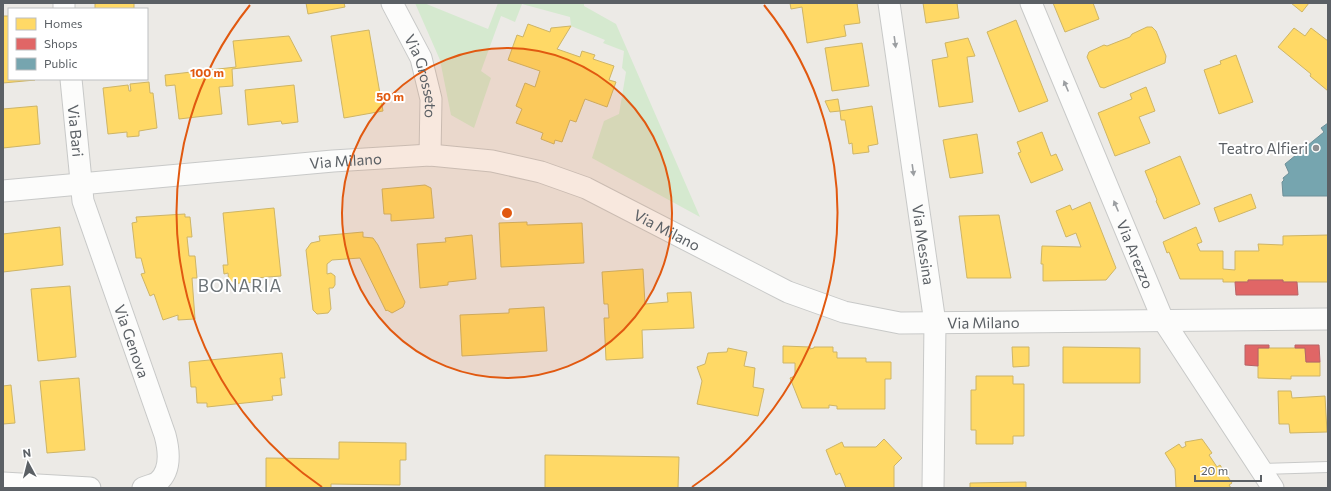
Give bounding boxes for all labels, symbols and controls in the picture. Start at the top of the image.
legend [8,8,148,80]
text: Homes [44,16,82,30]
street label: Via Grosseto [401,31,440,118]
text: Shops [44,36,78,50]
one-way arrow [892,36,898,48]
text: Public [44,56,77,70]
text: 100 m [190,65,224,79]
one-way arrow [1062,80,1068,92]
text: 50 m [376,89,404,103]
street label: Via Bari [65,104,88,158]
place label: Teatro Alfieri [1218,139,1308,157]
marker: Teatro Alfieri [1311,143,1321,153]
street label: Via Milano [309,149,382,172]
one-way arrow [910,164,916,176]
one-way arrow [1112,200,1118,212]
street label: Via Messina [909,203,938,286]
street label: Via Milano [631,205,703,254]
centre of rings [500,206,514,220]
street label: Via Arezzo [1113,217,1158,291]
district label: BONARIA [198,275,282,296]
street label: Via Genova [111,302,153,380]
street label: Via Milano [947,313,1020,332]
north arrow [8,443,48,483]
text: N [22,446,32,460]
scale bar [1195,457,1261,483]
text: 20 m [1201,463,1228,477]

